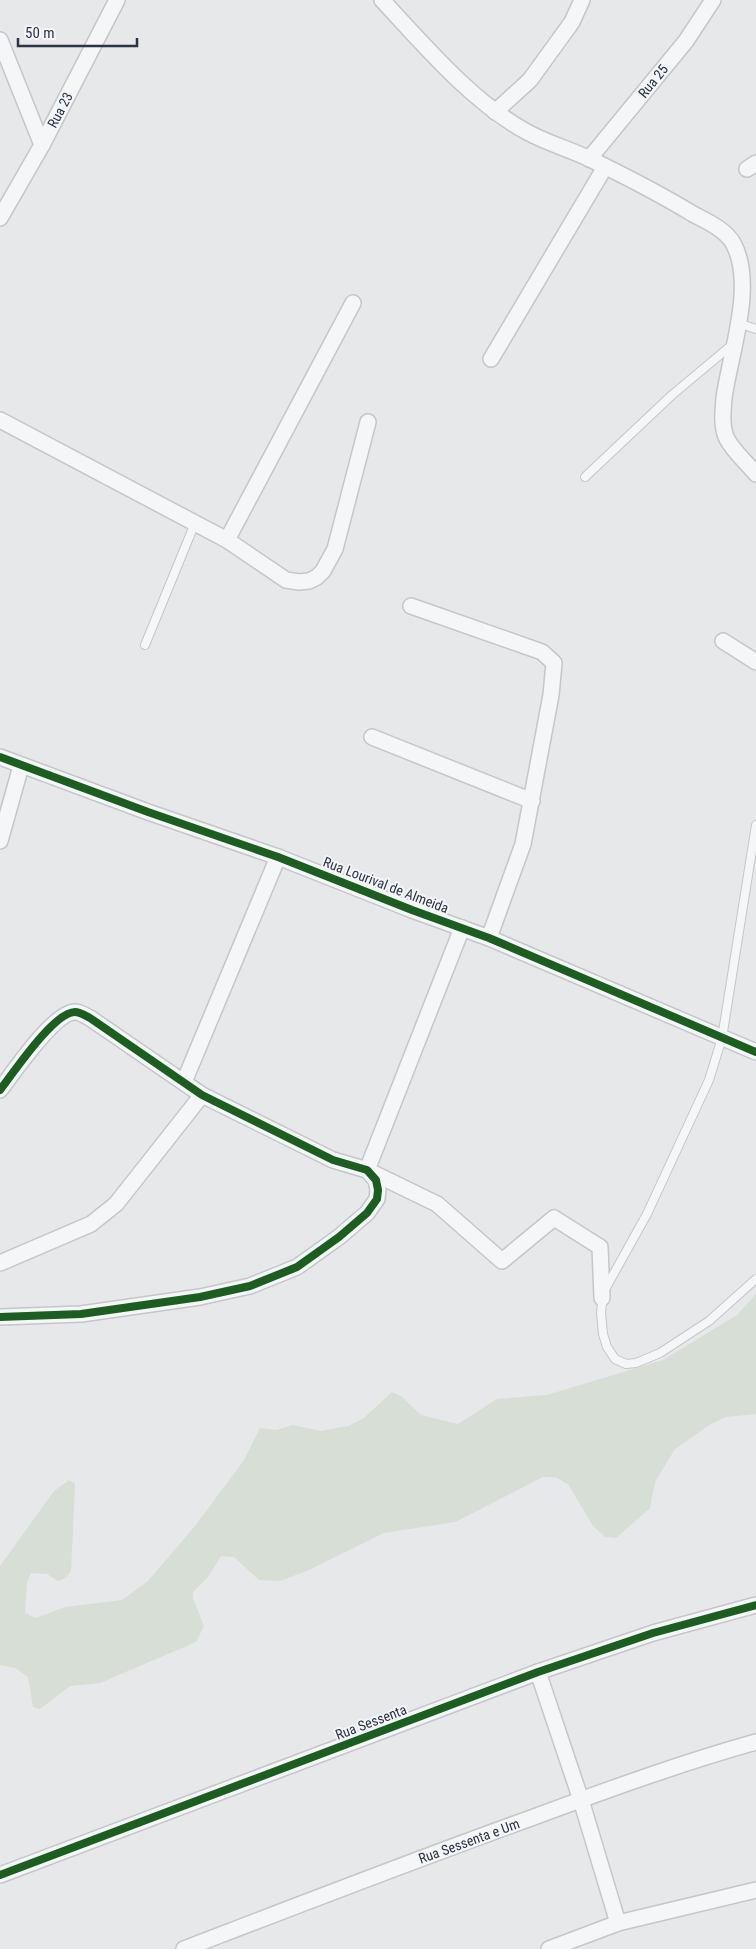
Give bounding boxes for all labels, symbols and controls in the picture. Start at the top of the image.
scale bar [18,15,136,47]
text: 50 m [25,24,55,42]
street label: Rua 25 [635,61,671,101]
street label: Rua 23 [44,89,76,131]
street label: Rua Lourival de Almeida [321,854,451,916]
street label: Rua Sessenta [333,1701,409,1743]
street label: Rua Sessenta e Um [416,1815,522,1867]

